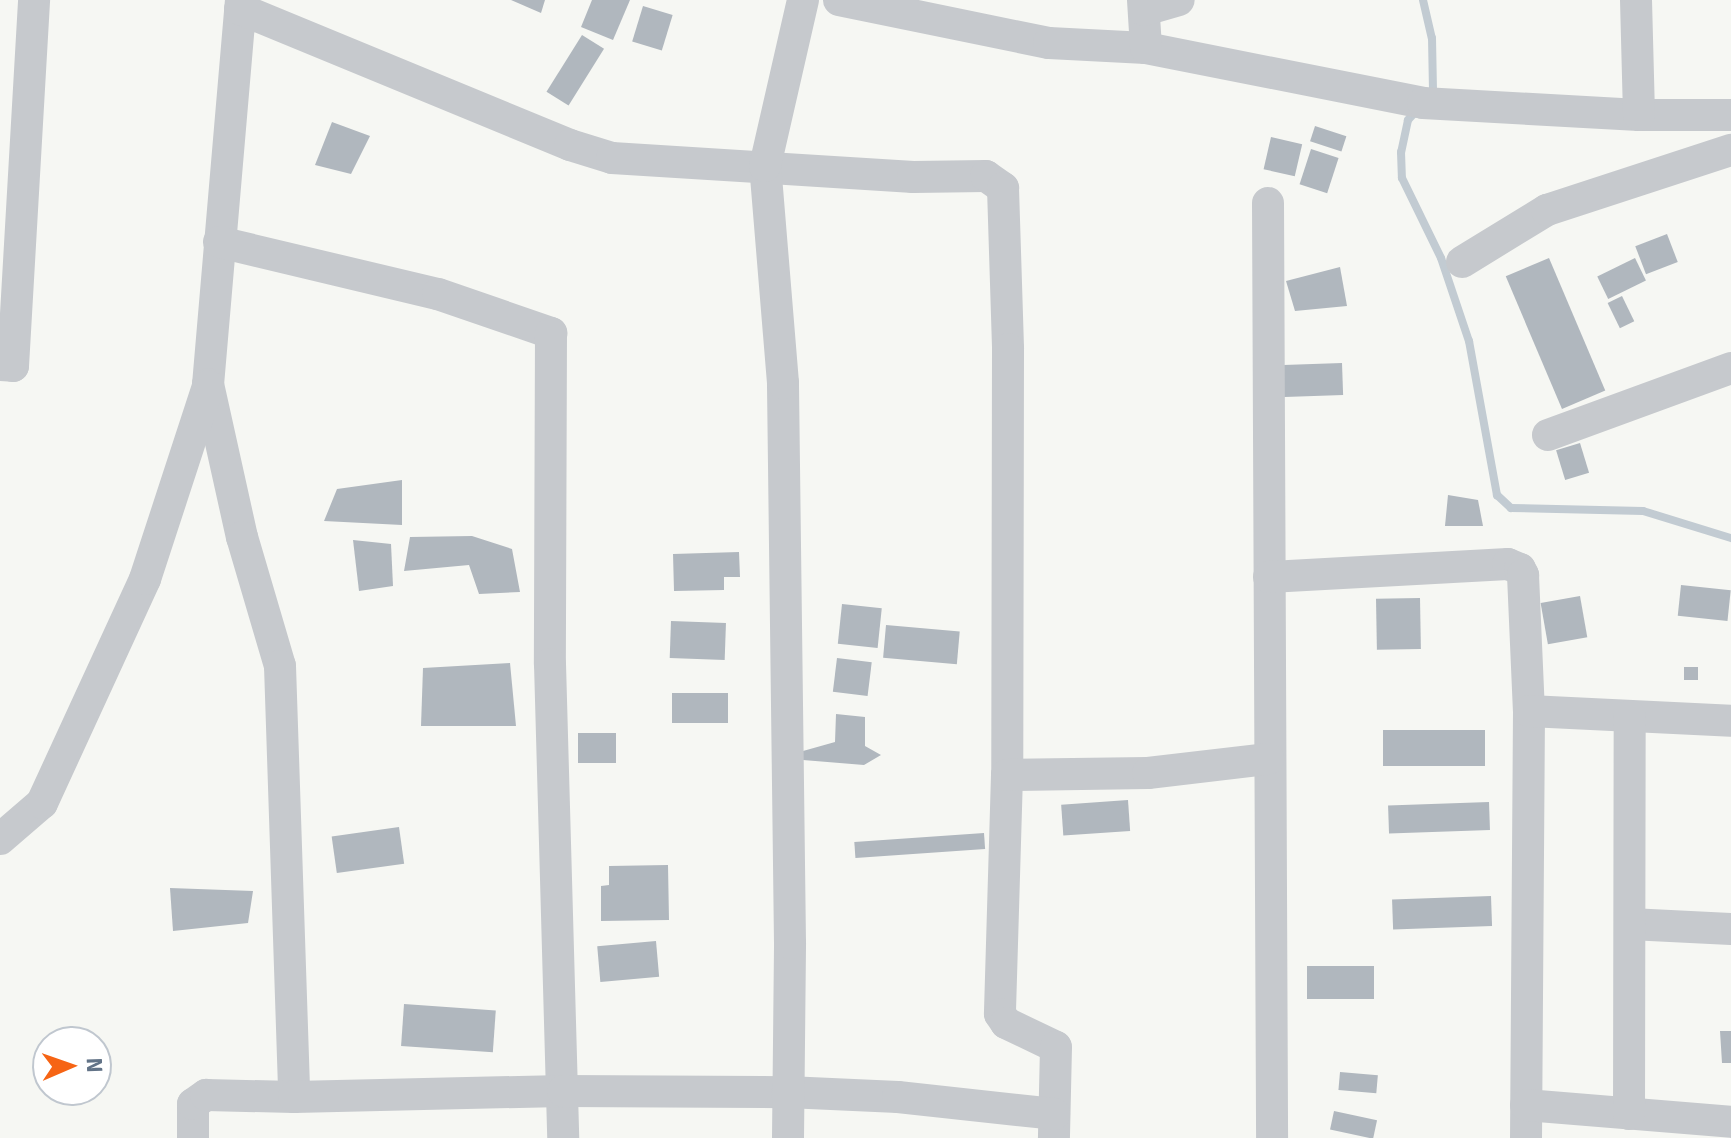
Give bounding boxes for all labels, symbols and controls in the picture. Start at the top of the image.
north arrow [32,1026,112,1106]
text: N [81,1057,108,1073]

